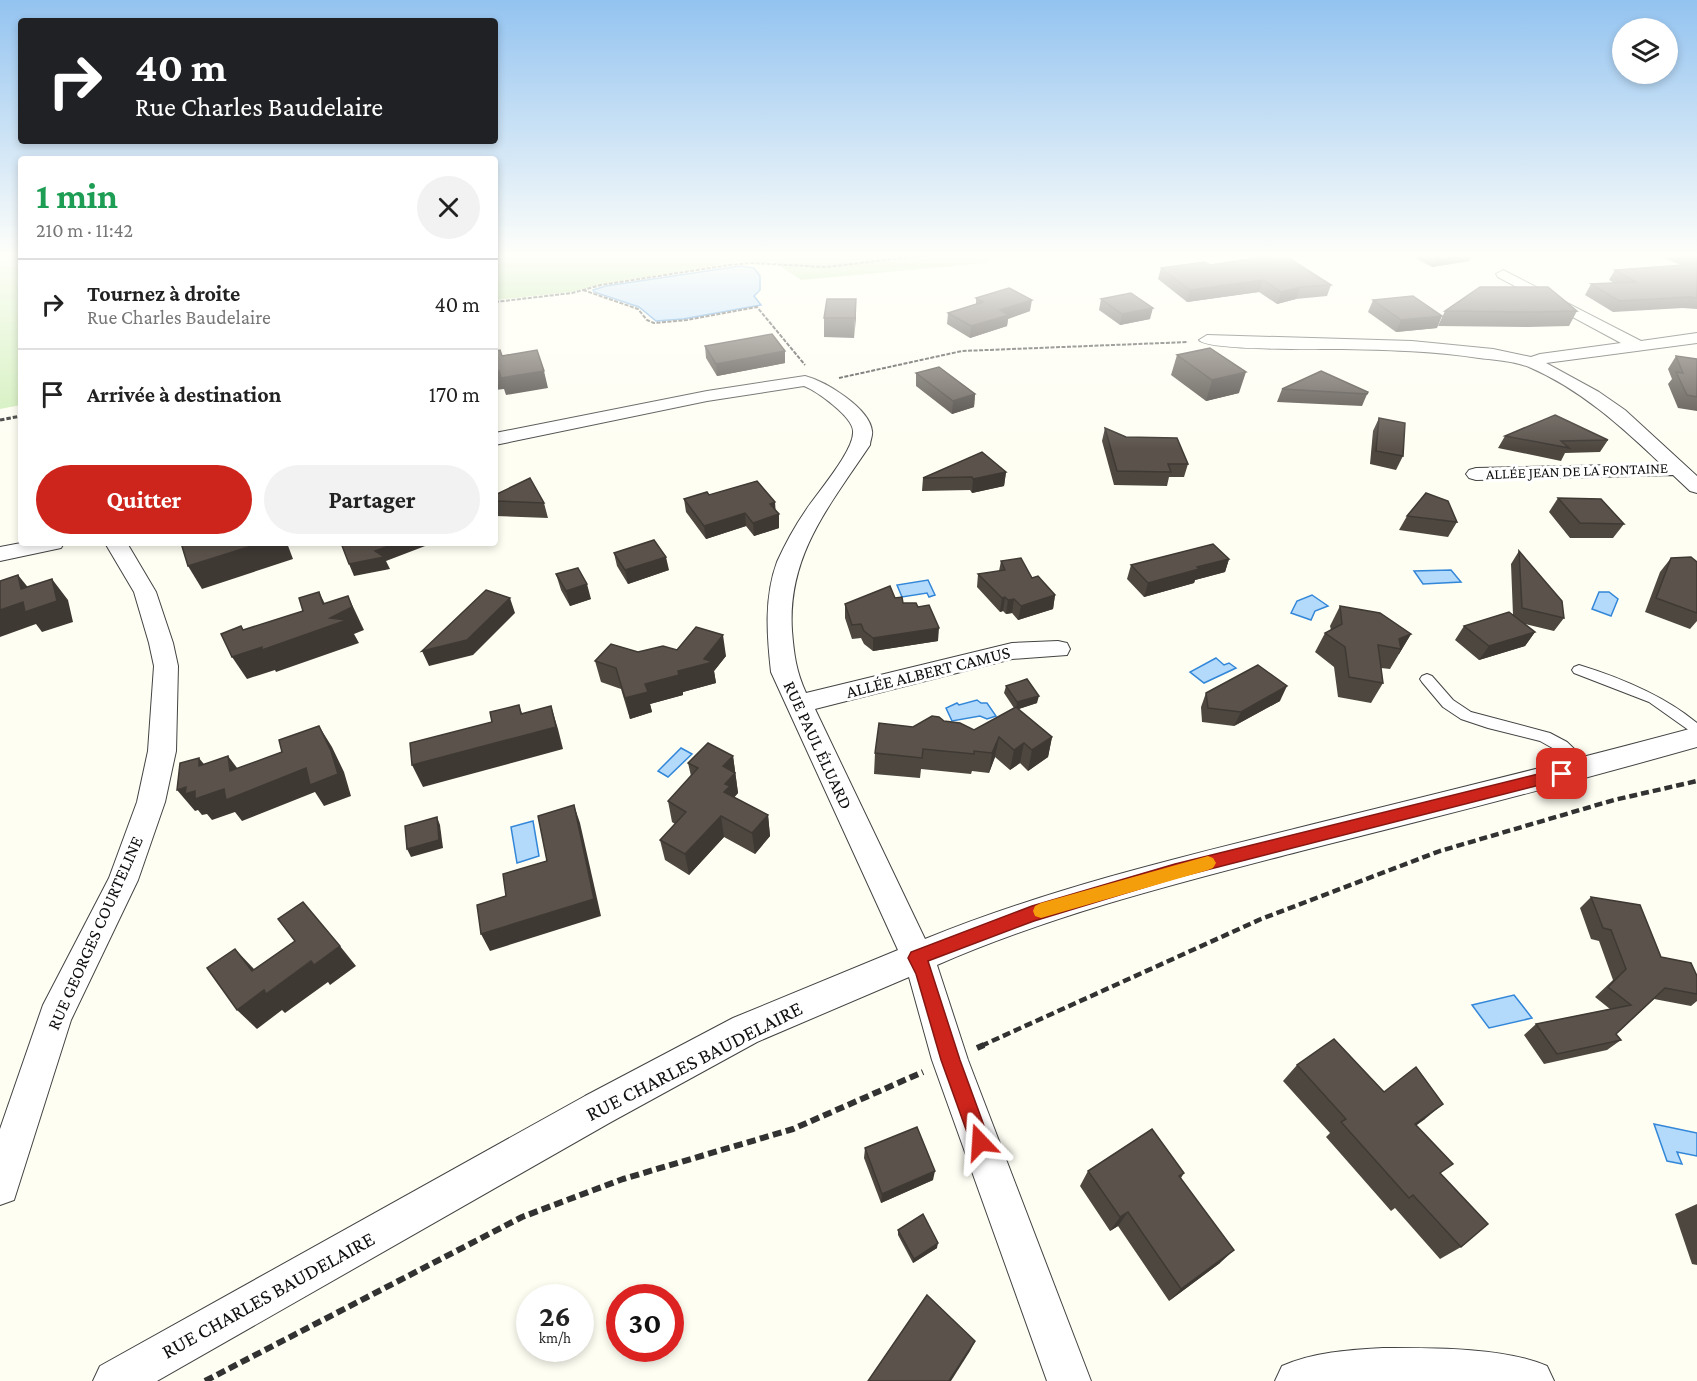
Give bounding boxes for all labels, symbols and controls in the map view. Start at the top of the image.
map controls [1612,18,1678,84]
button: layers [1612,18,1678,84]
icon: right [36,42,114,120]
text: 40 m [135,43,227,90]
text: Rue Charles Baudelaire [135,92,383,122]
text: 1 min [36,176,118,216]
button: close [417,176,480,239]
text: 210 m · 11:42 [36,219,133,241]
text: Tournez à droite [87,281,240,306]
icon: right [36,288,69,321]
text: 40 m [435,292,480,317]
text: Rue Charles Baudelaire [87,306,271,328]
icon: arrive [36,378,69,411]
text: Arrivée à destination [87,382,281,407]
text: 170 m [429,382,480,407]
street label: ALLÉE JEAN DE LA FONTAINE [1486,460,1668,483]
button: Quitter [36,465,252,534]
button: Partager [264,465,480,534]
street label: ALLÉE ALBERT CAMUS [844,642,1012,702]
street label: RUE PAUL ÉLUARD [779,678,857,812]
pin [1536,748,1587,799]
icon: arrive [1545,757,1578,790]
street label: RUE GEORGES COURTELINE [43,833,147,1033]
street label: RUE CHARLES BAUDELAIRE [582,996,806,1126]
position arrow [948,1110,1012,1174]
street label: RUE CHARLES BAUDELAIRE [157,1226,379,1364]
speed limit sign: 30 [606,1284,684,1362]
text: 26 [539,1299,571,1332]
text: km/h [539,1330,571,1346]

